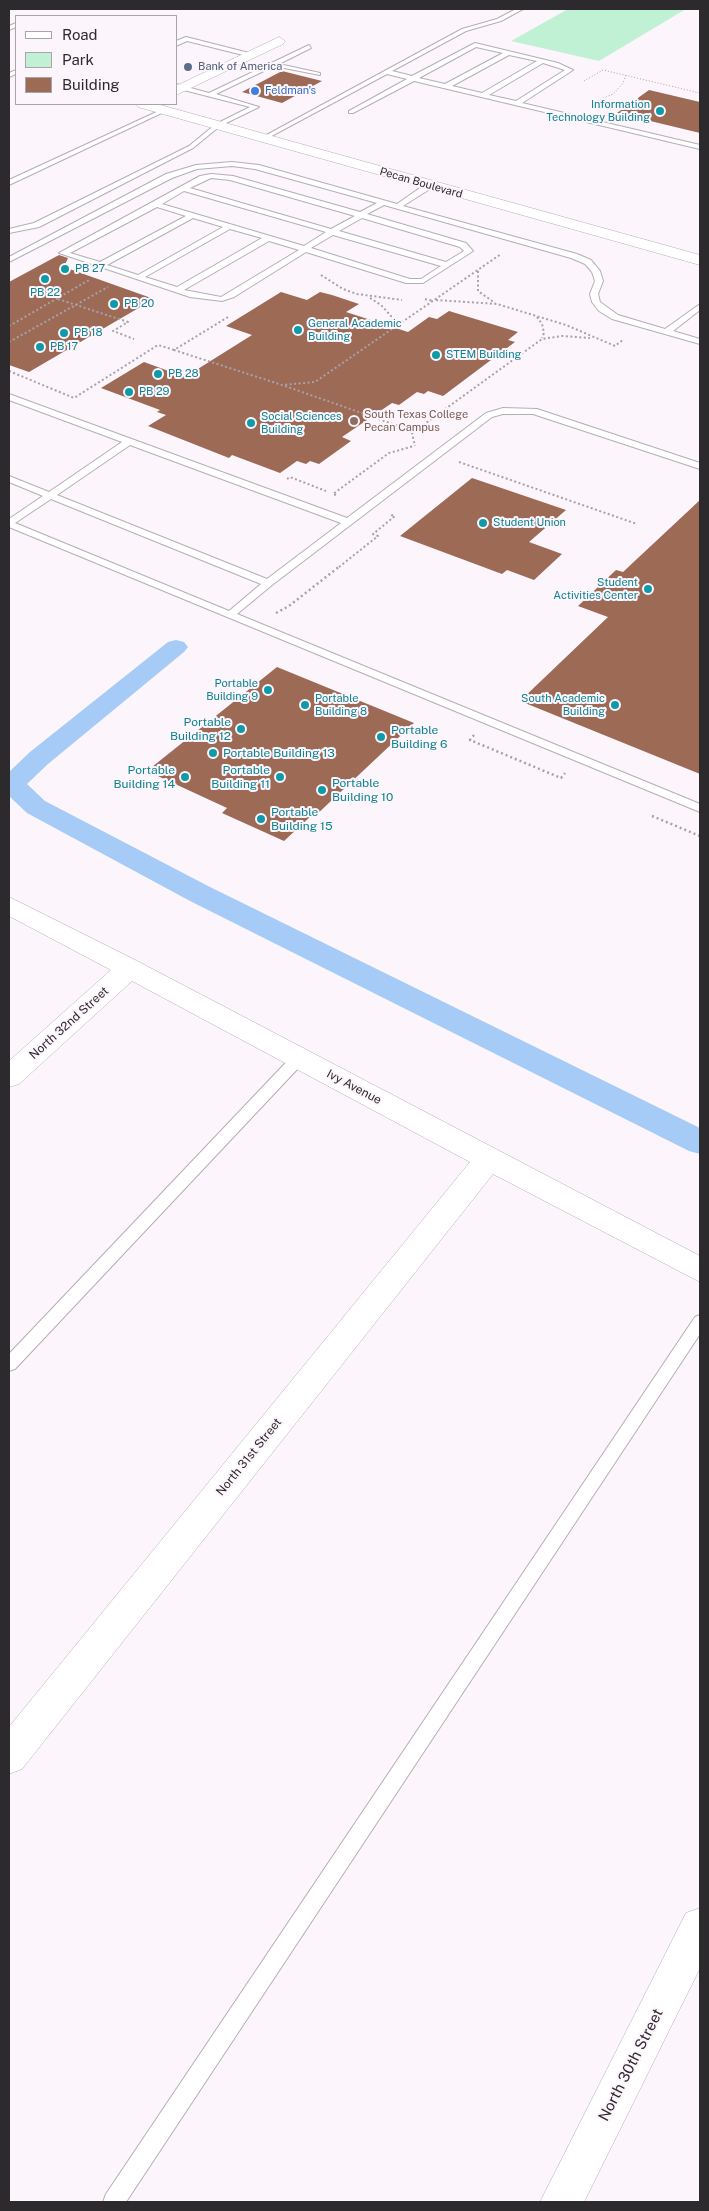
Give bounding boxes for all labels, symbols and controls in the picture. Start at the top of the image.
legend [15,15,178,105]
text: Road [62,26,98,43]
text: Park [62,51,94,68]
place label: Bank of America [198,60,282,74]
marker: Bank of America [182,61,194,73]
text: Building [62,76,120,93]
place label: Feldman's [265,84,316,98]
marker: Feldman's [249,85,261,97]
place label: Information Technology Building [546,98,650,124]
marker: Information Technology Building [654,105,666,117]
street label: Pecan Boulevard [378,165,464,201]
place label: PB 27 [75,262,105,276]
marker: PB 27 [59,263,71,275]
marker: PB 22 [39,273,51,285]
place label: PB 22 [30,286,60,300]
place label: PB 20 [124,297,154,311]
marker: PB 20 [108,298,120,310]
place label: General Academic Building [308,317,402,343]
marker: General Academic Building [292,324,304,336]
place label: PB 18 [74,326,103,340]
marker: PB 18 [58,327,70,339]
place label: PB 17 [50,340,78,354]
marker: PB 17 [34,341,46,353]
place label: STEM Building [446,348,521,362]
marker: STEM Building [430,349,442,361]
place label: PB 28 [168,367,199,381]
marker: PB 28 [152,368,164,380]
place label: PB 29 [139,385,169,399]
marker: PB 29 [123,386,135,398]
place label: South Texas College Pecan Campus [364,408,468,434]
place label: Social Sciences Building [261,410,342,436]
marker: South Texas College Pecan Campus [348,415,360,427]
marker: Social Sciences Building [245,417,257,429]
place label: Student Union [493,516,566,530]
marker: Student Union [477,517,489,529]
place label: Student Activities Center [553,576,638,602]
marker: Student Activities Center [642,583,654,595]
place label: Portable Building 9 [206,677,258,703]
marker: Portable Building 9 [262,684,274,696]
place label: Portable Building 8 [315,692,367,718]
place label: South Academic Building [521,692,605,718]
marker: Portable Building 8 [299,699,311,711]
marker: South Academic Building [609,699,621,711]
place label: Portable Building 12 [170,715,231,743]
marker: Portable Building 12 [235,723,247,735]
place label: Portable Building 6 [391,723,448,751]
marker: Portable Building 6 [375,731,387,743]
place label: Portable Building 13 [223,746,335,760]
marker: Portable Building 13 [207,747,219,759]
place label: Portable Building 14 [114,763,175,791]
place label: Portable Building 11 [211,763,270,791]
marker: Portable Building 14 [179,771,191,783]
marker: Portable Building 11 [274,771,286,783]
place label: Portable Building 10 [332,776,393,804]
marker: Portable Building 10 [316,784,328,796]
place label: Portable Building 15 [271,805,333,833]
marker: Portable Building 15 [255,813,267,825]
street label: North 32nd Street [26,984,112,1062]
street label: Ivy Avenue [324,1067,384,1107]
street label: North 31st Street [213,1415,285,1499]
street label: North 30th Street [595,2006,667,2124]

